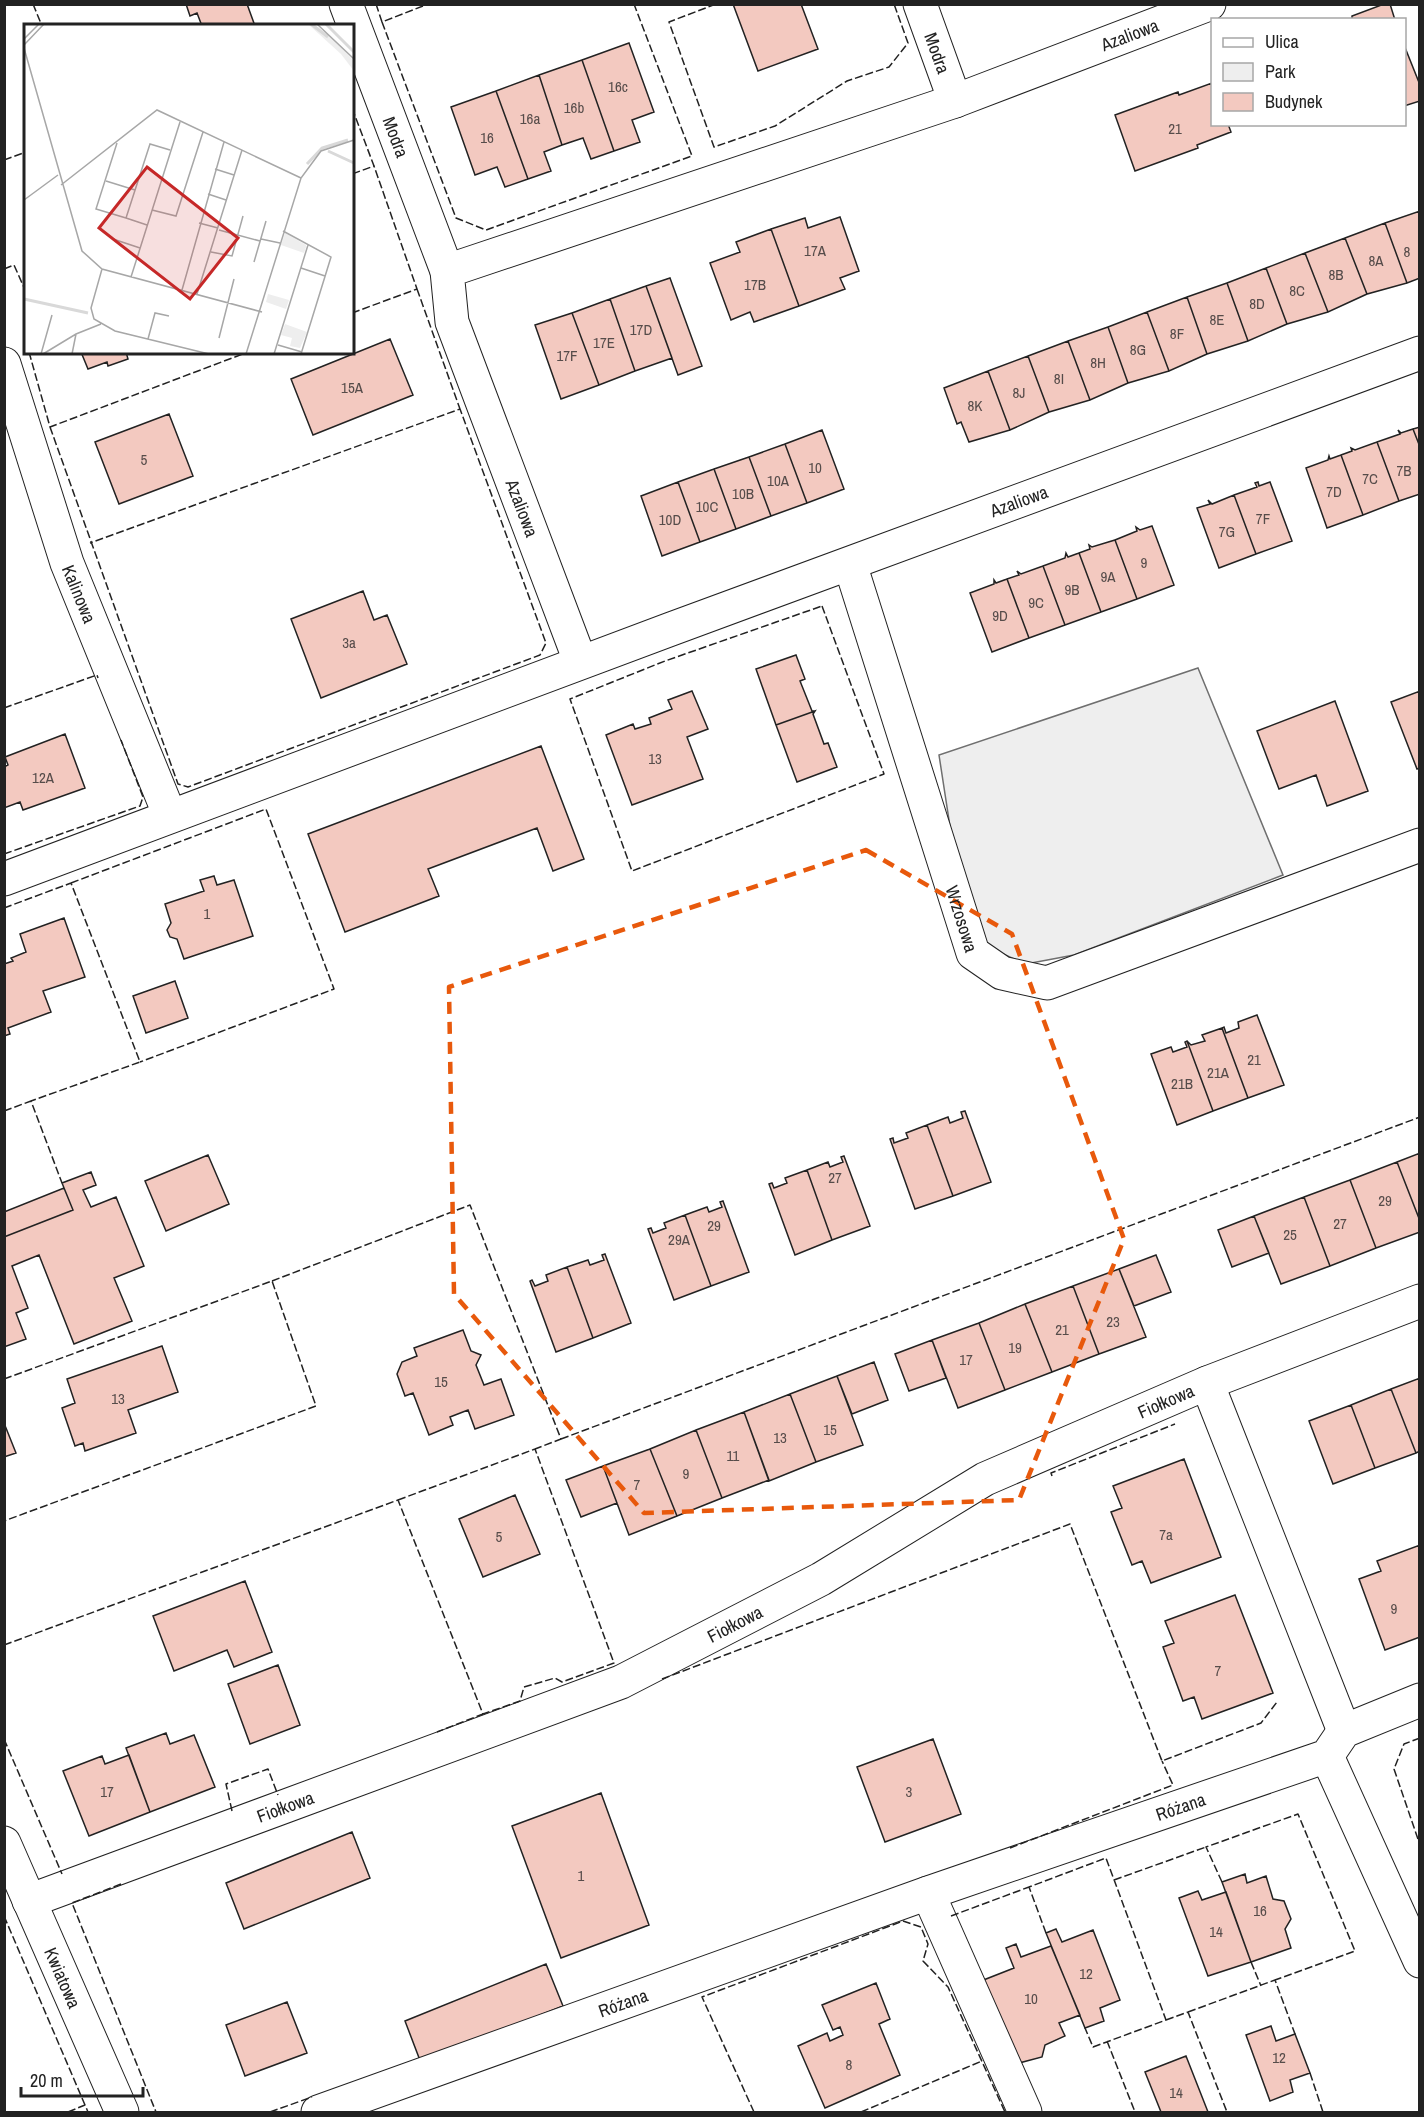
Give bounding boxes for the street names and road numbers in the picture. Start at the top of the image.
street label: Azaliowa [1096,12,1162,57]
street label: Modra [919,29,957,77]
street label: Modra [377,113,415,161]
street label: Azaliowa [499,475,544,540]
street label: Azaliowa [985,479,1051,523]
street label: Kalinowa [57,561,103,627]
street label: Wrzosowa [940,882,984,955]
street label: Fiołkowa [1133,1378,1198,1424]
street label: Fiołkowa [703,1599,767,1648]
street label: Fiołkowa [253,1784,317,1828]
street label: Różana [1152,1786,1209,1826]
street label: Kwiatowa [39,1943,87,2012]
street label: Różana [595,1982,651,2023]

